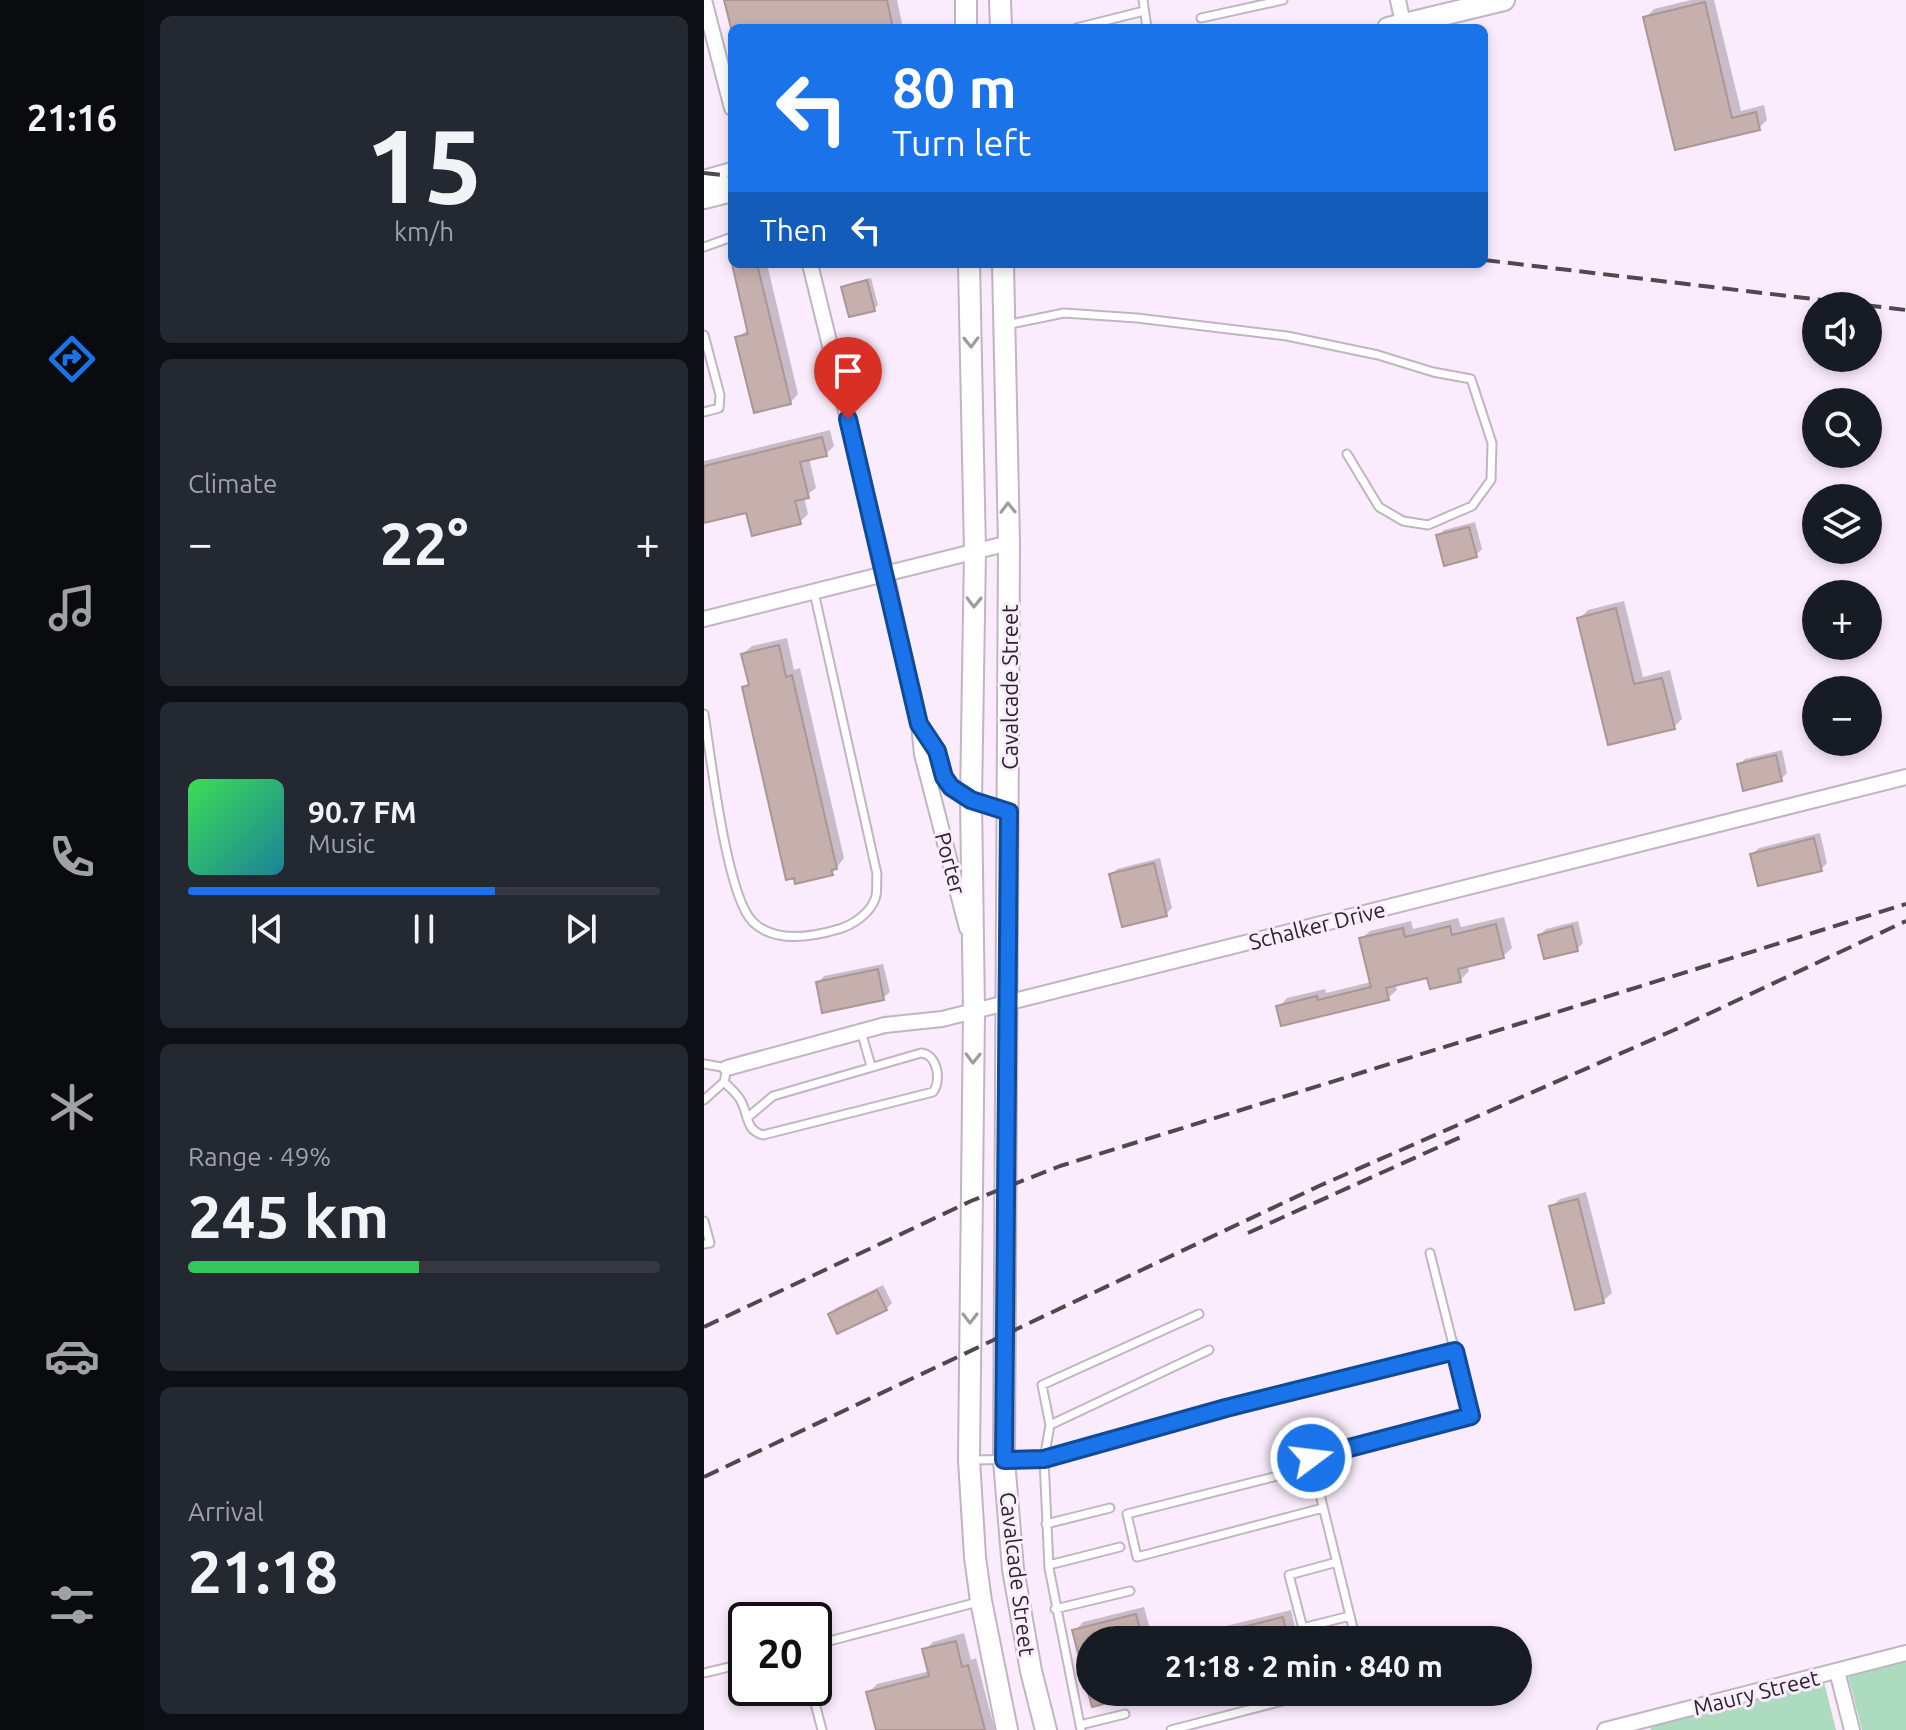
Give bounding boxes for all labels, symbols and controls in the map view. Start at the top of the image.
icon: left [760,56,864,160]
text: 80 m [892,56,1017,119]
text: 21:16 [27,97,117,138]
text: 15 [365,106,483,223]
text: Turn left [892,122,1031,163]
icon: left [844,208,888,252]
text: Then [760,213,828,247]
text: km/h [394,217,454,246]
map controls [1802,292,1882,756]
button: sound [1802,292,1882,372]
icon: directions [44,331,100,387]
one-way arrow [962,336,979,349]
pin [814,337,882,419]
icon: arrive [826,349,870,393]
button: search [1802,388,1882,468]
text: Climate [188,469,277,498]
button: layers [1802,484,1882,564]
one-way arrow [1000,501,1017,514]
text: 22° [380,509,468,576]
text: − [188,518,213,567]
text: + [635,518,660,567]
icon: music [44,580,100,636]
button: + [1802,580,1882,660]
one-way arrow [966,596,983,609]
street label: Cavalcade Street [997,604,1022,770]
button: − [1802,676,1882,756]
text: 90.7 FM [308,795,417,829]
icon: phone [44,829,100,885]
text: Music [308,829,375,858]
street label: Porter [931,829,971,897]
street label: Schalker Drive [1246,896,1388,954]
icon: previous [245,907,289,951]
icon: pause [402,907,446,951]
icon: next [559,907,603,951]
one-way arrow [964,1052,982,1065]
icon: climate [44,1079,100,1135]
text: Range · 49% [188,1142,331,1171]
text: 245 km [188,1182,389,1249]
one-way arrow [961,1312,979,1325]
icon: car [44,1328,100,1384]
position arrow [1269,1416,1353,1500]
street label: Cavalcade Street [996,1490,1041,1658]
text: Arrival [188,1497,264,1526]
text: 21:18 [188,1537,338,1604]
icon: filters [44,1577,100,1633]
speed limit sign: 20 [728,1602,832,1706]
text: 21:18 · 2 min · 840 m [1165,1649,1443,1683]
street label: Maury Street [1690,1664,1822,1720]

